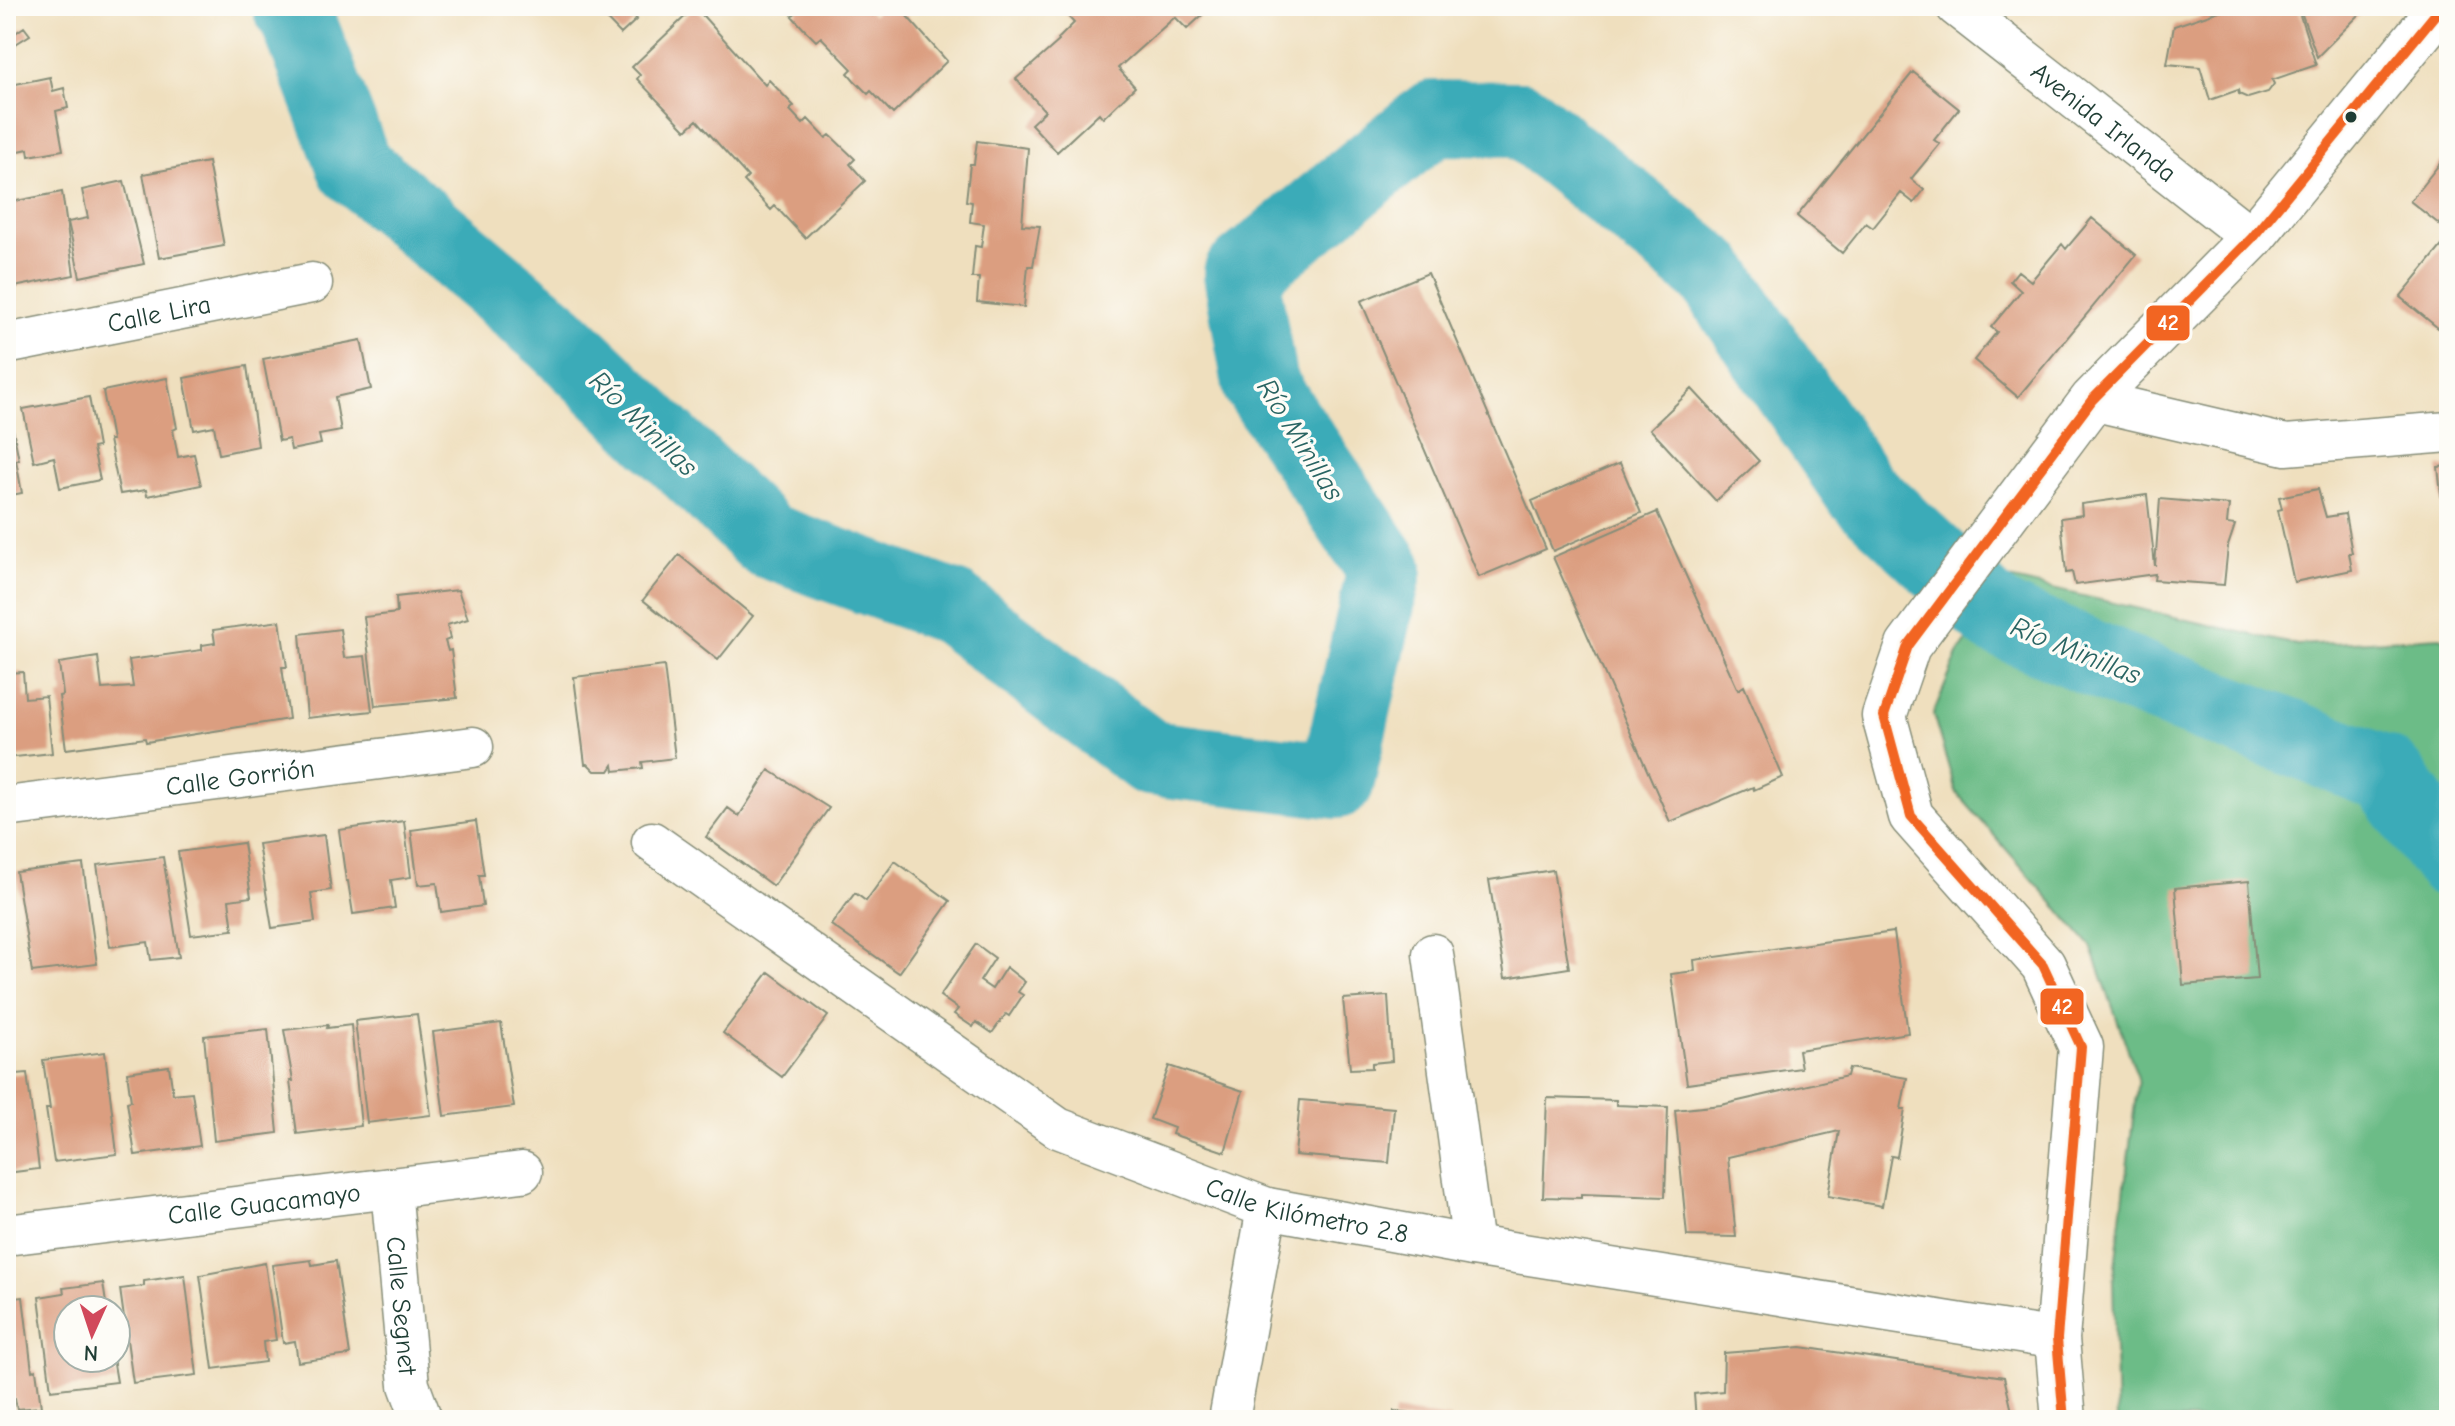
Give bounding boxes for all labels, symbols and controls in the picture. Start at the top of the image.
street label: Avenida Irlanda [2025,57,2182,189]
unlabelled marker [2343,109,2359,125]
street label: Calle Lira [105,290,213,339]
line badge: 42 [2145,304,2191,342]
text: 42 [2157,310,2179,336]
water label: Río Minillas [583,365,704,483]
water label: Río Minillas [1250,373,1350,507]
water label: Río Minillas [2006,610,2146,692]
street label: Calle Gorrión [164,754,316,802]
line badge: 42 [2039,987,2085,1026]
text: 42 [2051,994,2073,1020]
street label: Calle Kilómetro 2.8 [1201,1172,1411,1250]
street label: Calle Guacamayo [166,1178,362,1231]
street label: Calle Segnet [380,1235,422,1378]
north arrow [52,1294,132,1374]
text: N [83,1340,99,1366]

